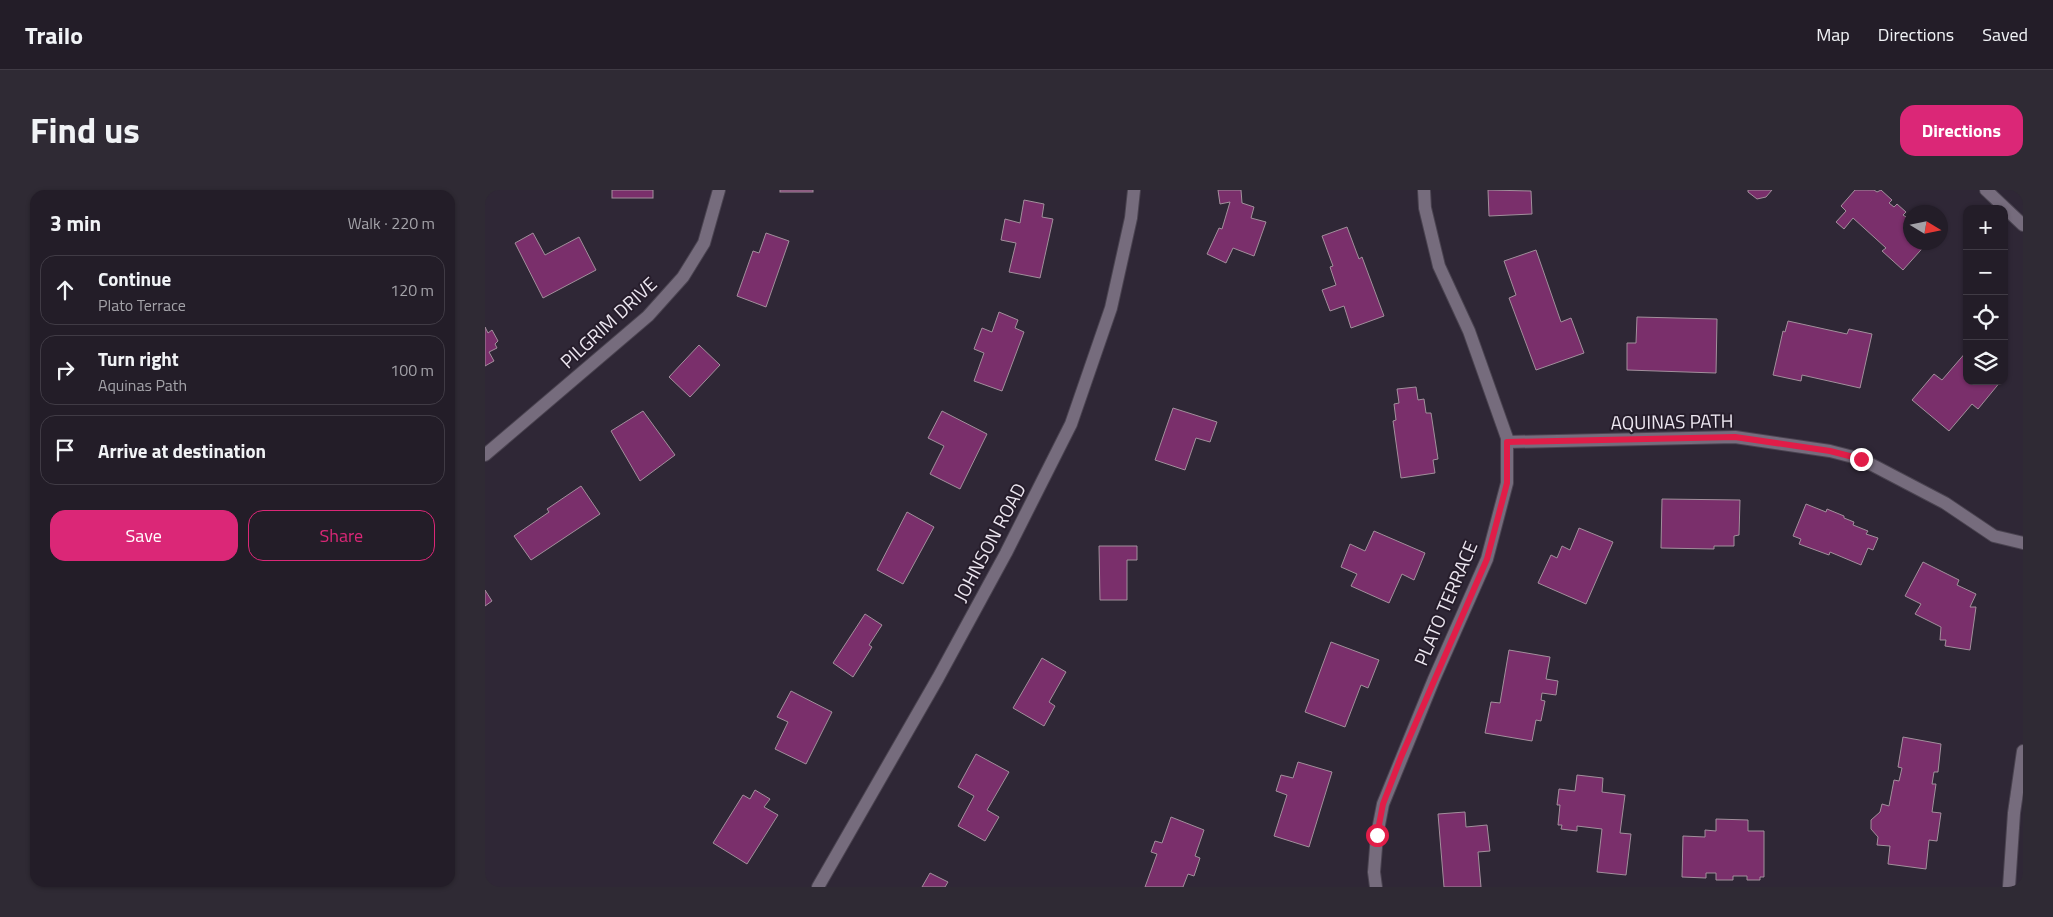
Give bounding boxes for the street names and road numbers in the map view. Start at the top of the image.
street label: PILGRIM DRIVE [553,269,663,375]
street label: AQUINAS PATH [1610,405,1734,437]
street label: JOHNSON ROAD [945,477,1033,607]
street label: PLATO TERRACE [1406,536,1484,670]

